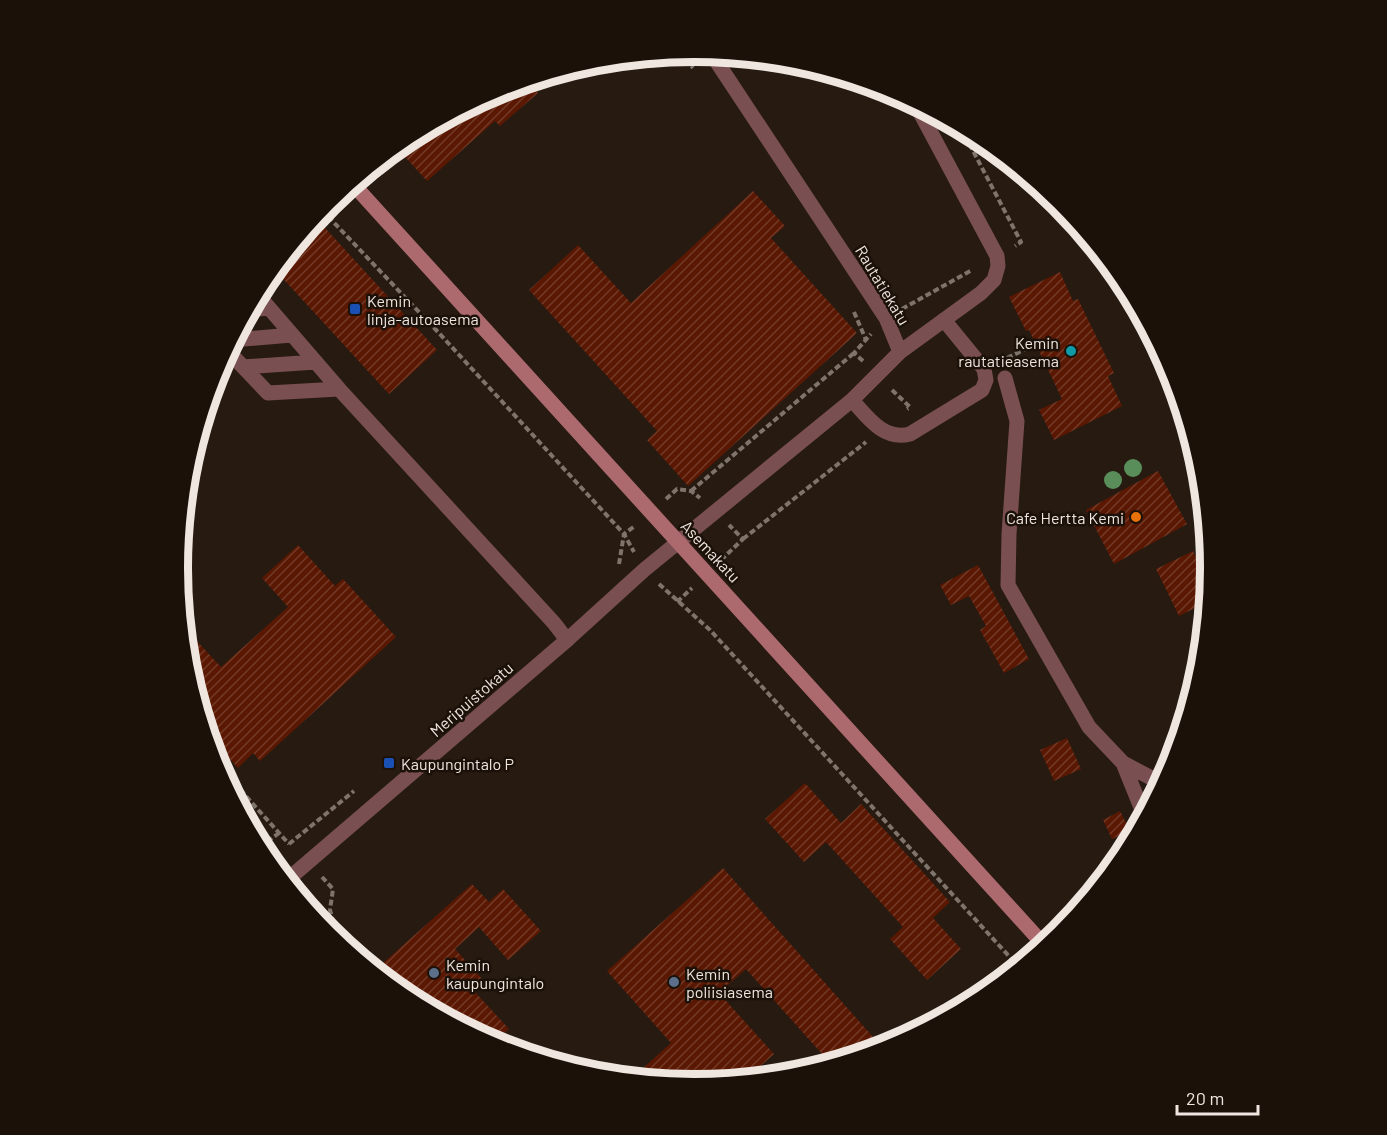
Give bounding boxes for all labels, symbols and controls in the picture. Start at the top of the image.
street label: Rautatiekatu [852,242,914,328]
place label: Kemin linja-autoasema [367,291,479,328]
marker: Kemin linja-autoasema [348,302,362,316]
place label: Kemin rautatieasema [958,333,1059,370]
marker: Kemin rautatieasema [1064,344,1078,358]
place label: Cafe Hertta Kemi [1006,508,1124,527]
marker: Cafe Hertta Kemi [1129,510,1143,524]
street label: Asemakatu [678,516,744,586]
street label: Meripuistokatu [426,658,516,740]
place label: Kaupungintalo P [401,754,514,773]
marker: Kaupungintalo P [382,756,396,770]
place label: Kemin kaupungintalo [446,955,544,992]
place label: Kemin poliisiasema [686,964,773,1001]
marker: Kemin kaupungintalo [427,966,441,980]
marker: Kemin poliisiasema [667,975,681,989]
scale bar [1177,1078,1258,1116]
text: 20 m [1186,1087,1224,1109]

